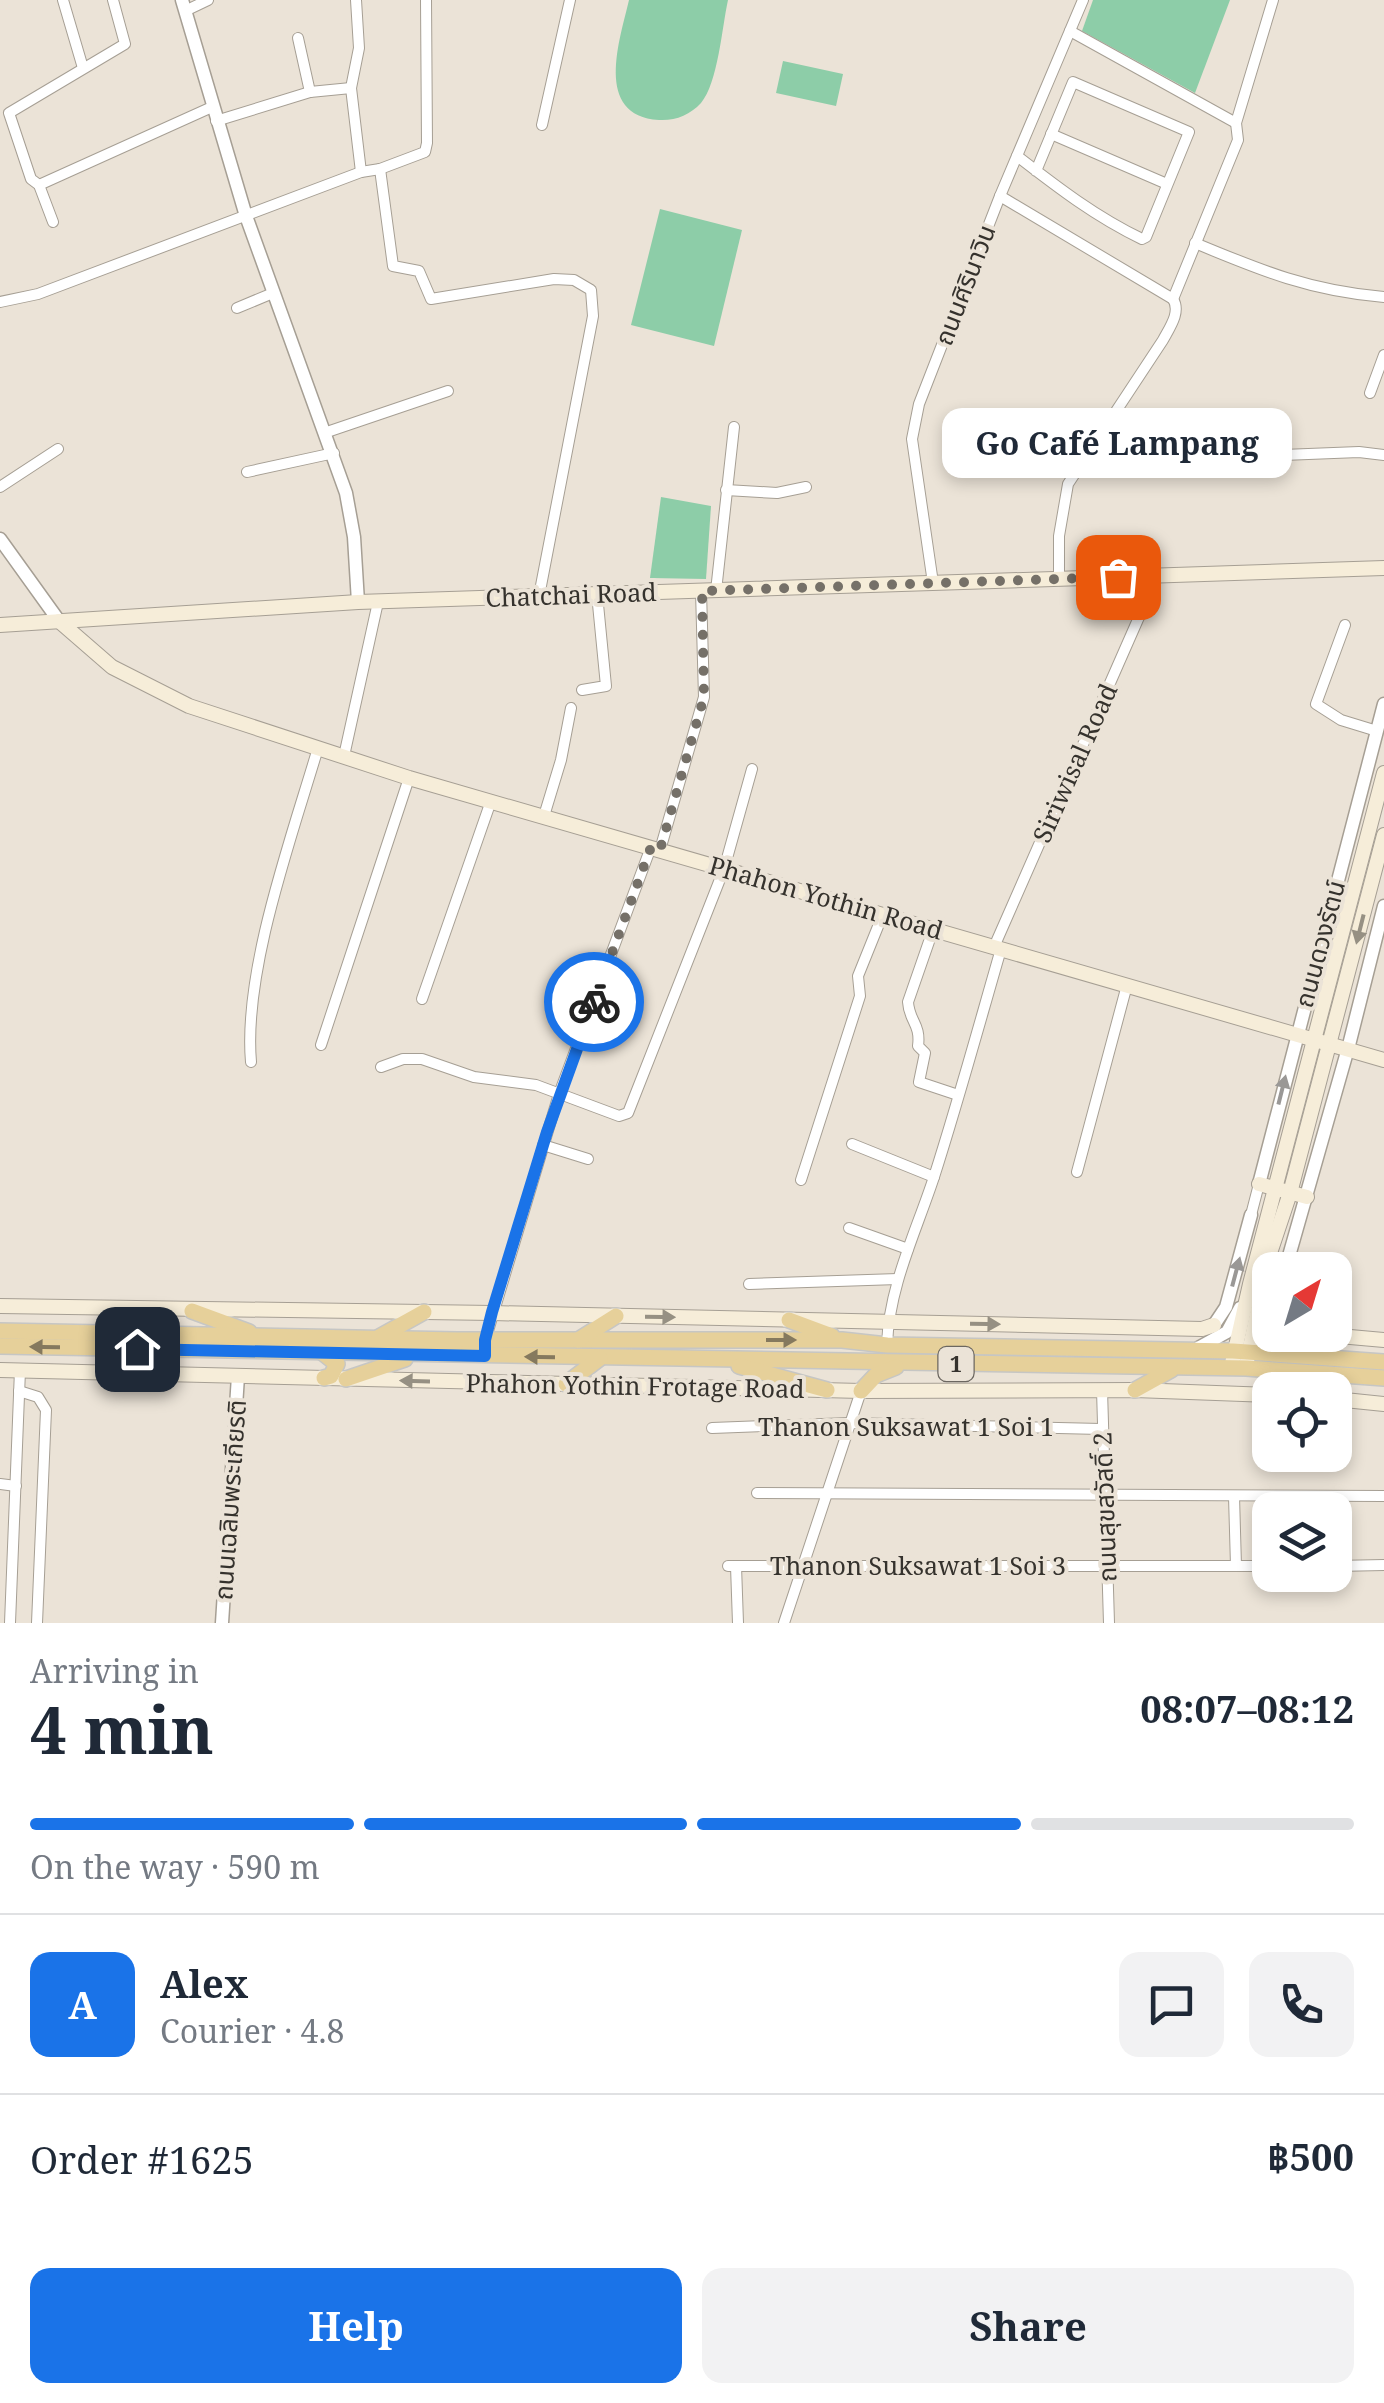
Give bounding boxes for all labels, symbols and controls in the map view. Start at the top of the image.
street label: ถนนศิรินาวิน [925,219,1003,350]
callout: Go Café Lampang [943,407,1293,477]
text: Go Café Lampang [975,421,1259,464]
pin [1076,535,1161,620]
icon: bag [1091,550,1146,605]
street label: Chatchai Road [485,574,657,614]
street label: Siriwisal Road [1024,678,1124,848]
street label: Phahon Yothin Road [705,847,947,947]
street label: ถนนดวงรัตน์ [1286,876,1352,1011]
one-way arrow [1351,914,1367,945]
courier [544,952,644,1052]
icon: bike [567,975,622,1030]
one-way arrow [1275,1074,1291,1105]
north arrow [1252,1252,1352,1352]
map controls [1252,1252,1352,1592]
one-way arrow [1228,1256,1244,1287]
pin [95,1307,180,1392]
one-way arrow [644,1309,676,1325]
one-way arrow [969,1317,1001,1333]
icon: home [110,1322,165,1377]
one-way arrow [765,1332,797,1348]
one-way arrow [28,1339,60,1355]
road number: 1 [938,1347,974,1381]
one-way arrow [524,1348,556,1364]
street label: Phahon Yothin Frotage Road [465,1365,805,1405]
one-way arrow [398,1372,430,1388]
button: locate [1252,1372,1352,1472]
street label: ถนนเฉลิมพระเกียรติ [205,1399,253,1601]
street label: Thanon Suksawat 1 Soi 1 [758,1409,1054,1443]
street label: ถนนสุขสวัสดิ์ 2 [1084,1431,1124,1583]
button: layers [1252,1492,1352,1592]
street label: Thanon Suksawat 1 Soi 3 [770,1548,1066,1582]
text: Arriving in [30,1649,199,1692]
text: 08:07–08:12 [1140,1682,1354,1734]
text: 4 min [30,1685,214,1773]
text: On the way · 590 m [30,1845,320,1888]
button: chat [1119,1952,1224,2057]
button: phone [1249,1952,1354,2057]
text: Alex [160,1957,248,2009]
text: A [68,1978,97,2030]
text: Courier · 4.8 [160,2009,344,2052]
text: ฿500 [1268,2130,1354,2182]
text: Order #1625 [30,2133,254,2185]
button: Help [30,2268,682,2383]
button: Share [702,2268,1354,2383]

